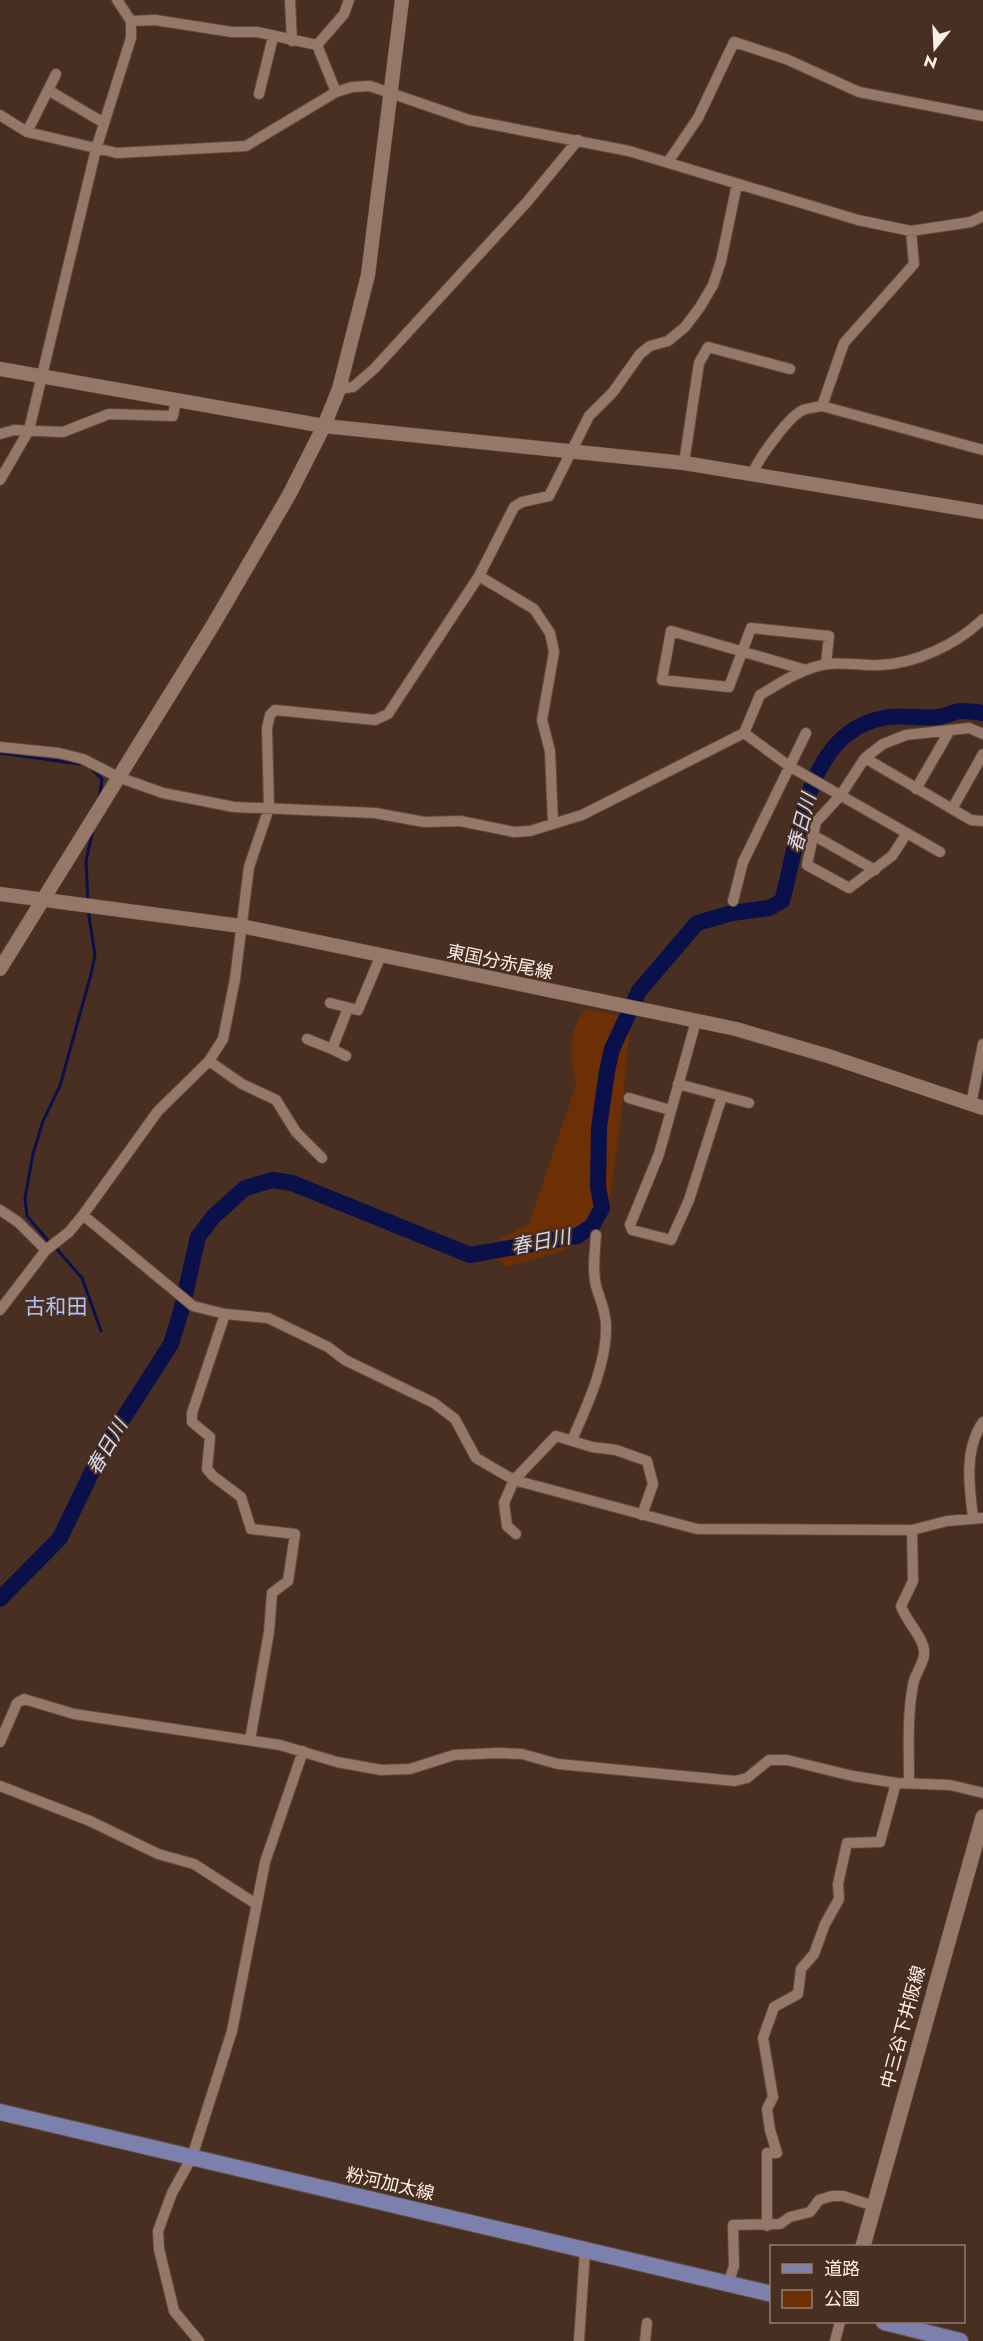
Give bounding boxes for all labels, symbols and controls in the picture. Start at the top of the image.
north arrow [905,18,965,78]
text: N [921,49,940,75]
water label: 春日川 [780,788,824,856]
street label: 東国分赤尾線 [444,938,556,986]
water label: 春日川 [509,1222,575,1262]
district label: 古和田 [25,1292,88,1322]
water label: 春日川 [79,1412,136,1480]
street label: 中三谷下井阪線 [874,1963,932,2091]
street label: 粉河加太線 [343,2161,437,2207]
legend [770,2245,965,2323]
text: 道路 [824,2256,860,2282]
text: 公園 [824,2286,860,2312]

